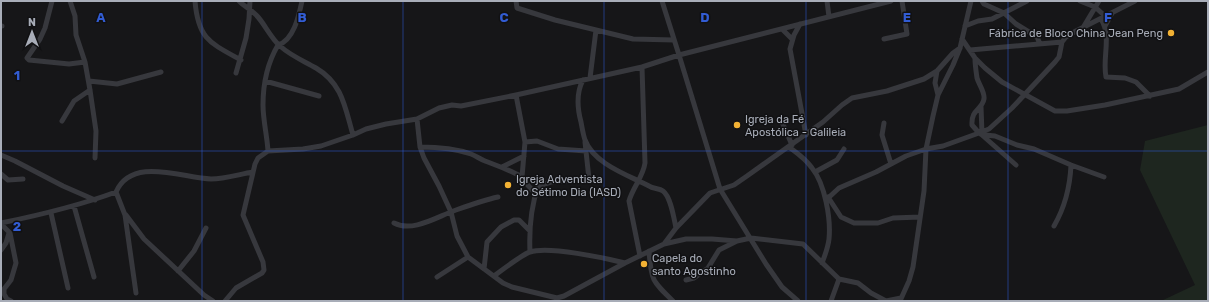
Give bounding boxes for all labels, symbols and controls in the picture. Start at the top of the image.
text: A [96,10,106,25]
text: B [297,10,307,25]
text: C [499,10,509,25]
text: D [700,10,710,25]
text: E [903,10,911,25]
text: F [1104,10,1112,25]
north arrow [12,12,52,52]
text: N [28,16,36,29]
place label: Fábrica de Bloco China Jean Peng [989,27,1163,40]
marker: Fábrica de Bloco China Jean Peng [1166,28,1176,38]
text: 1 [14,68,20,83]
place label: Igreja da Fé Apostólica - Galileia [745,113,846,139]
marker: Igreja da Fé Apostólica - Galileia [732,120,742,130]
place label: Igreja Adventista do Sétimo Dia (IASD) [516,173,621,199]
marker: Igreja Adventista do Sétimo Dia (IASD) [503,180,513,190]
text: 2 [13,219,21,234]
place label: Capela do santo Agostinho [652,252,736,278]
marker: Capela do santo Agostinho [639,259,649,269]

